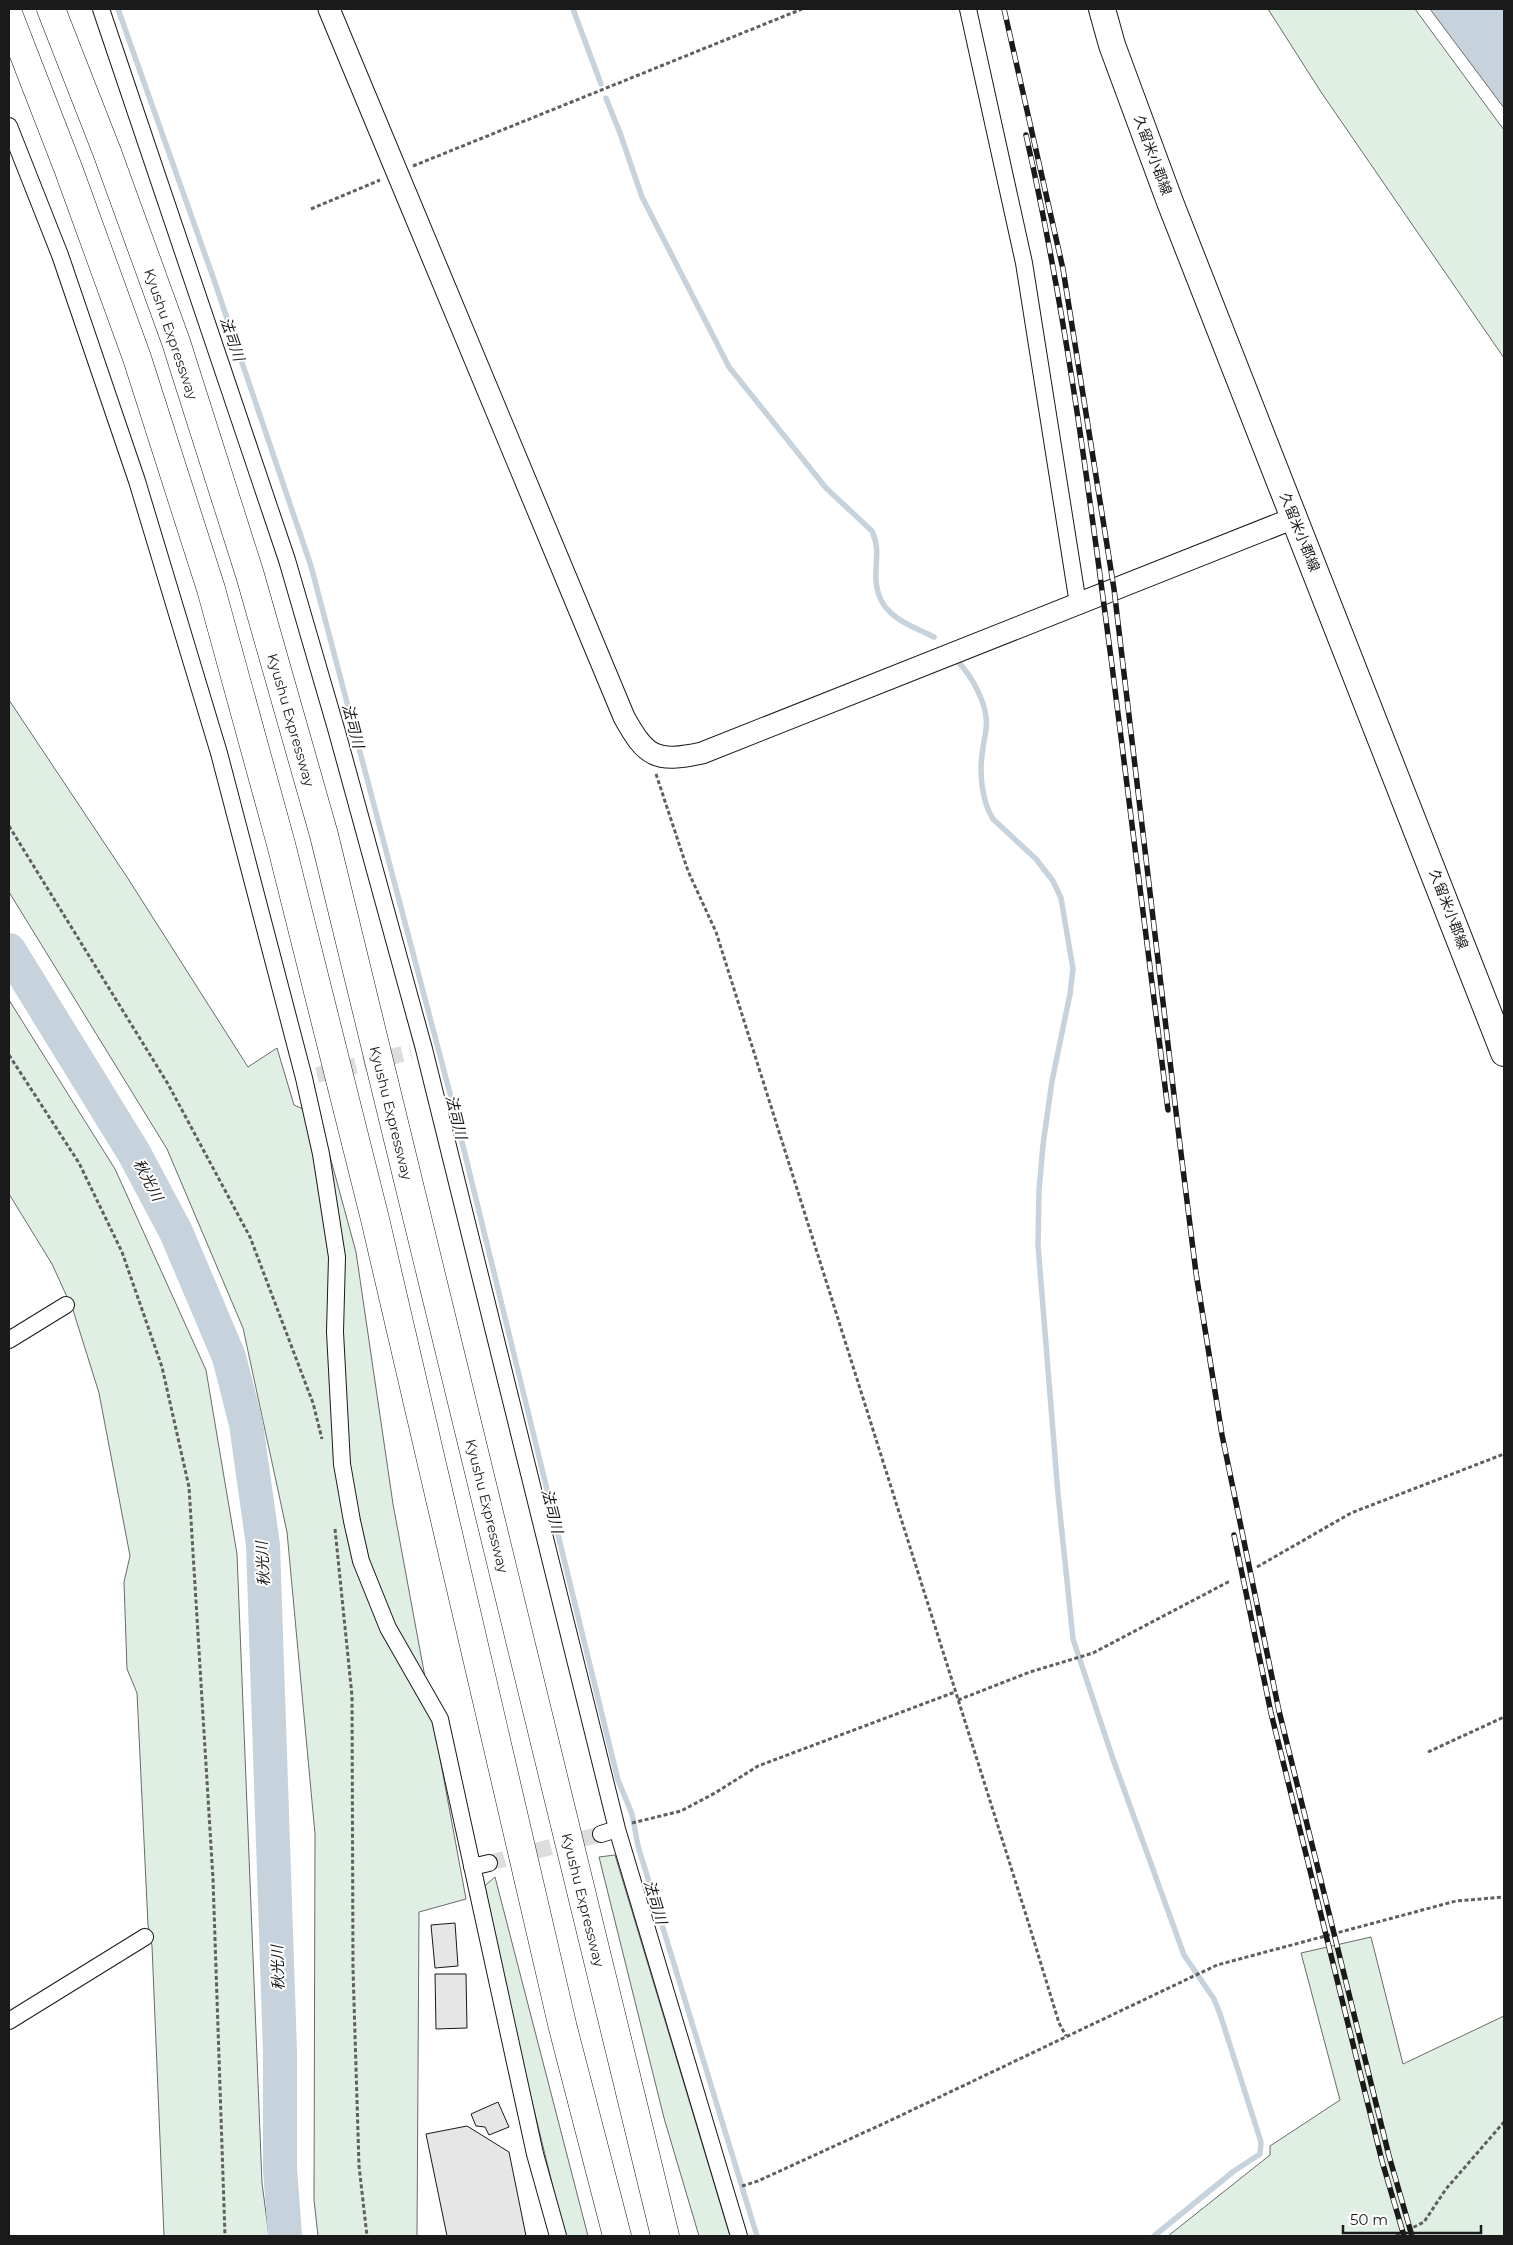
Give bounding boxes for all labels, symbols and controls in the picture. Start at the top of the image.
street label: 久留米小郡線 [1130,112,1176,198]
street label: Kyushu Expressway [140,266,202,402]
water label: 法司川 [216,314,249,365]
street label: 久留米小郡線 [1276,490,1324,574]
street label: Kyushu Expressway [263,651,319,789]
water label: 法司川 [338,702,369,752]
street label: 久留米小郡線 [1426,867,1472,951]
street label: Kyushu Expressway [366,1044,416,1182]
water label: 法司川 [442,1093,472,1143]
water label: 秋光川 [129,1155,168,1206]
street label: Kyushu Expressway [462,1437,512,1575]
water label: 法司川 [538,1487,568,1537]
water label: 秋光川 [252,1539,273,1587]
street label: Kyushu Expressway [558,1831,608,1969]
water label: 法司川 [640,1878,672,1928]
water label: 秋光川 [267,1943,288,1991]
scale bar [1343,2202,1480,2234]
text: 50 m [1350,2210,1388,2229]

